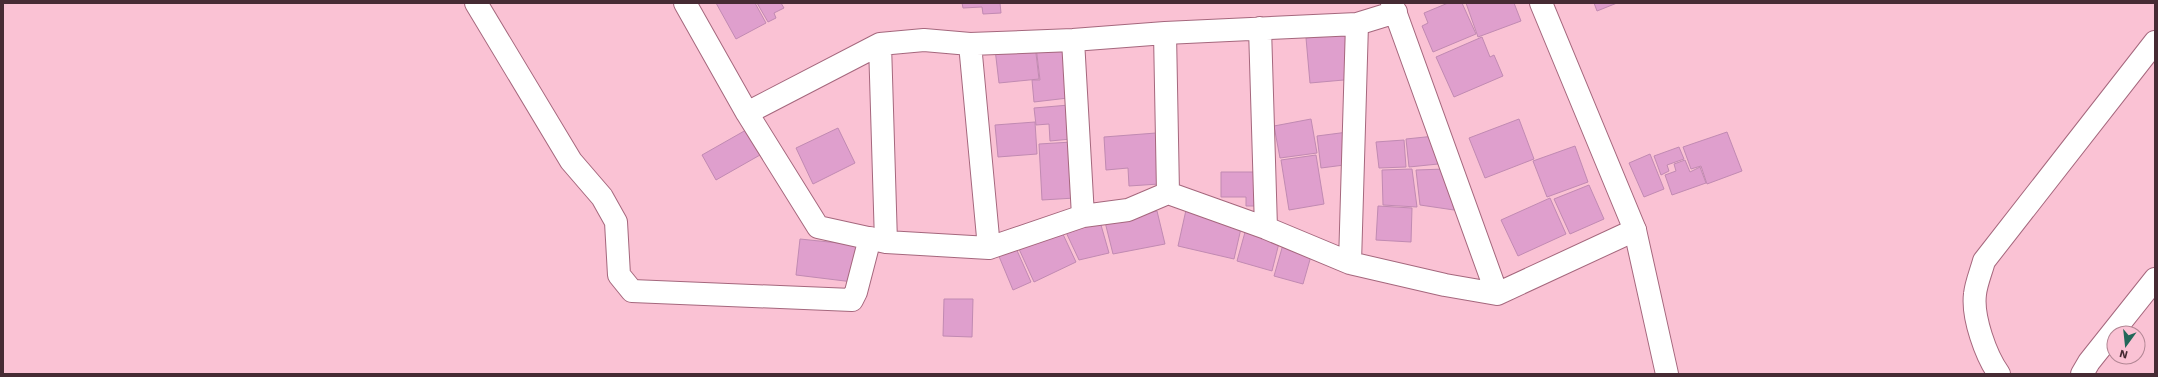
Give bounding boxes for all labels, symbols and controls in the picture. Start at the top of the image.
north arrow [2106,325,2146,365]
text: N [2118,347,2129,362]

